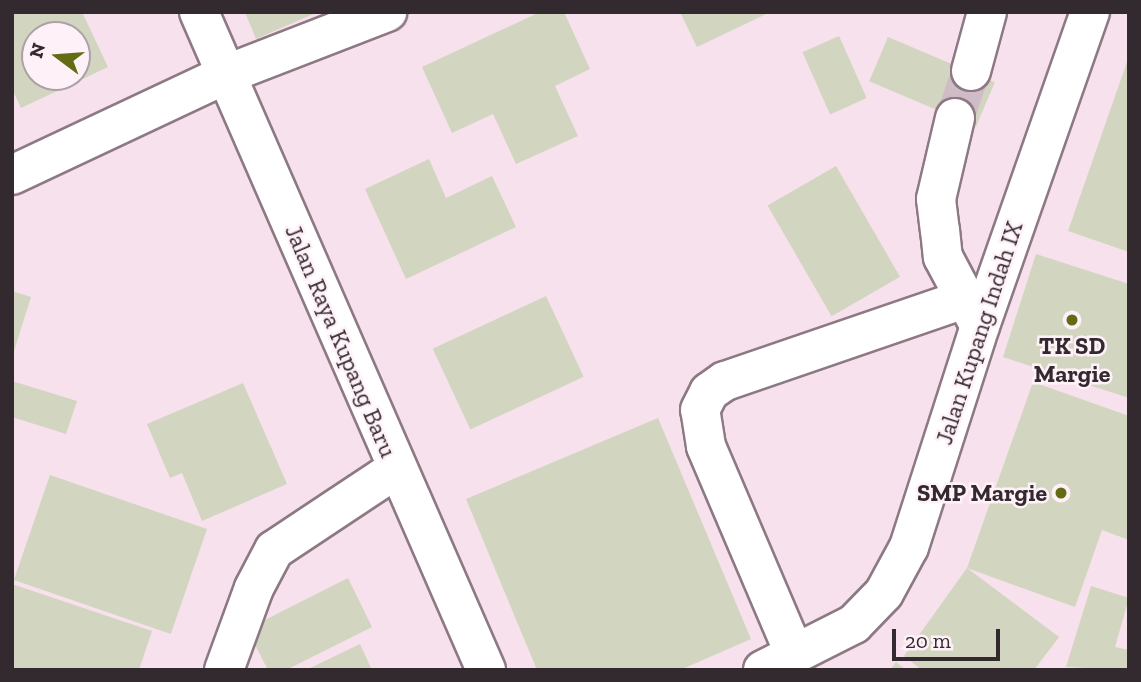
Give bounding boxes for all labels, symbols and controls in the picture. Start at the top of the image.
north arrow [21,21,91,91]
text: N [24,41,50,61]
street label: Jalan Kupang Indah IX [929,218,1029,448]
street label: Jalan Raya Kupang Baru [279,220,403,462]
marker: TK SD Margie [1064,312,1080,328]
place label: TK SD Margie [1034,332,1110,388]
place label: SMP Margie [917,479,1047,507]
marker: SMP Margie [1053,485,1069,501]
scale bar [896,616,1004,660]
text: 20 m [905,628,951,653]

